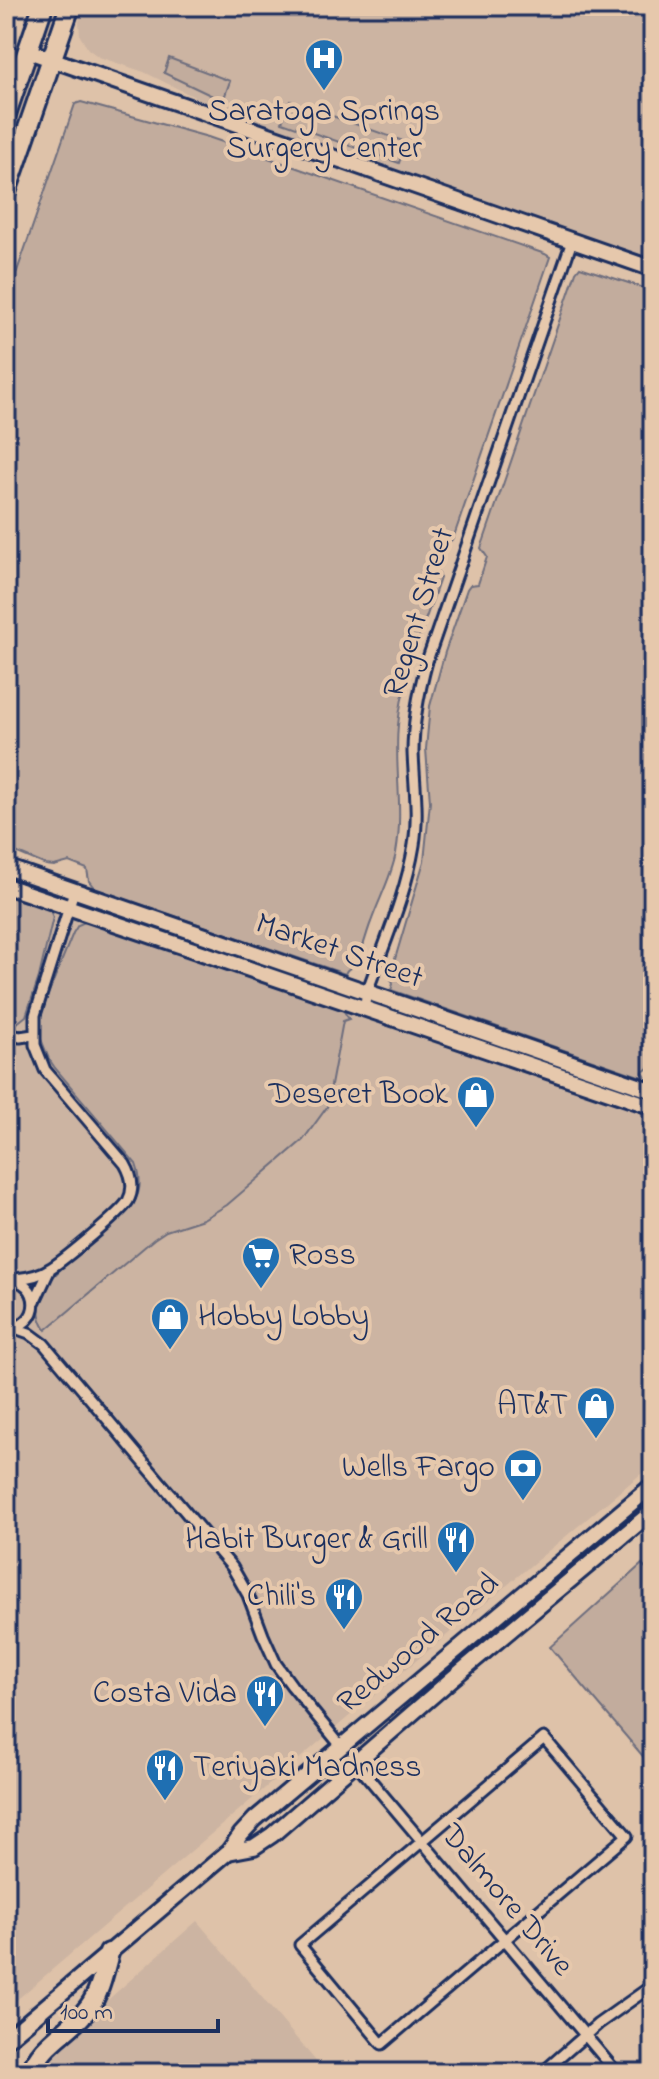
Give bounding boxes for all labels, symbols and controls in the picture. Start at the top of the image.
hospital icon: Saratoga Springs Surgery Center [303,37,345,92]
place label: Saratoga Springs Surgery Center [208,89,440,173]
street label: Regent Street [372,522,468,704]
street label: Market Street [249,901,429,1003]
place label: Deseret Book [268,1072,449,1119]
shop icon: Deseret Book [455,1074,497,1129]
place label: Ross [289,1233,356,1280]
supermarket icon: Ross [240,1235,282,1290]
place label: Hobby Lobby [198,1294,369,1341]
shop icon: Hobby Lobby [149,1296,191,1351]
place label: AT&T [497,1383,568,1430]
shop icon: AT&T [575,1385,617,1440]
place label: Wells Fargo [342,1445,495,1492]
bank icon: Wells Fargo [502,1447,544,1502]
place label: Habit Burger & Grill [185,1517,428,1564]
restaurant icon: Habit Burger & Grill [435,1519,477,1574]
street label: Redwood Road [327,1562,511,1726]
place label: Chili's [247,1574,316,1621]
restaurant icon: Chili's [323,1576,365,1631]
place label: Costa Vida [93,1671,237,1718]
restaurant icon: Costa Vida [244,1673,286,1728]
place label: Teriyaki Madness [193,1745,422,1792]
restaurant icon: Teriyaki Madness [144,1747,186,1802]
street label: Dalmore Drive [427,1814,584,1988]
scale bar [48,1983,218,2033]
text: 100 m [60,1996,113,2031]

